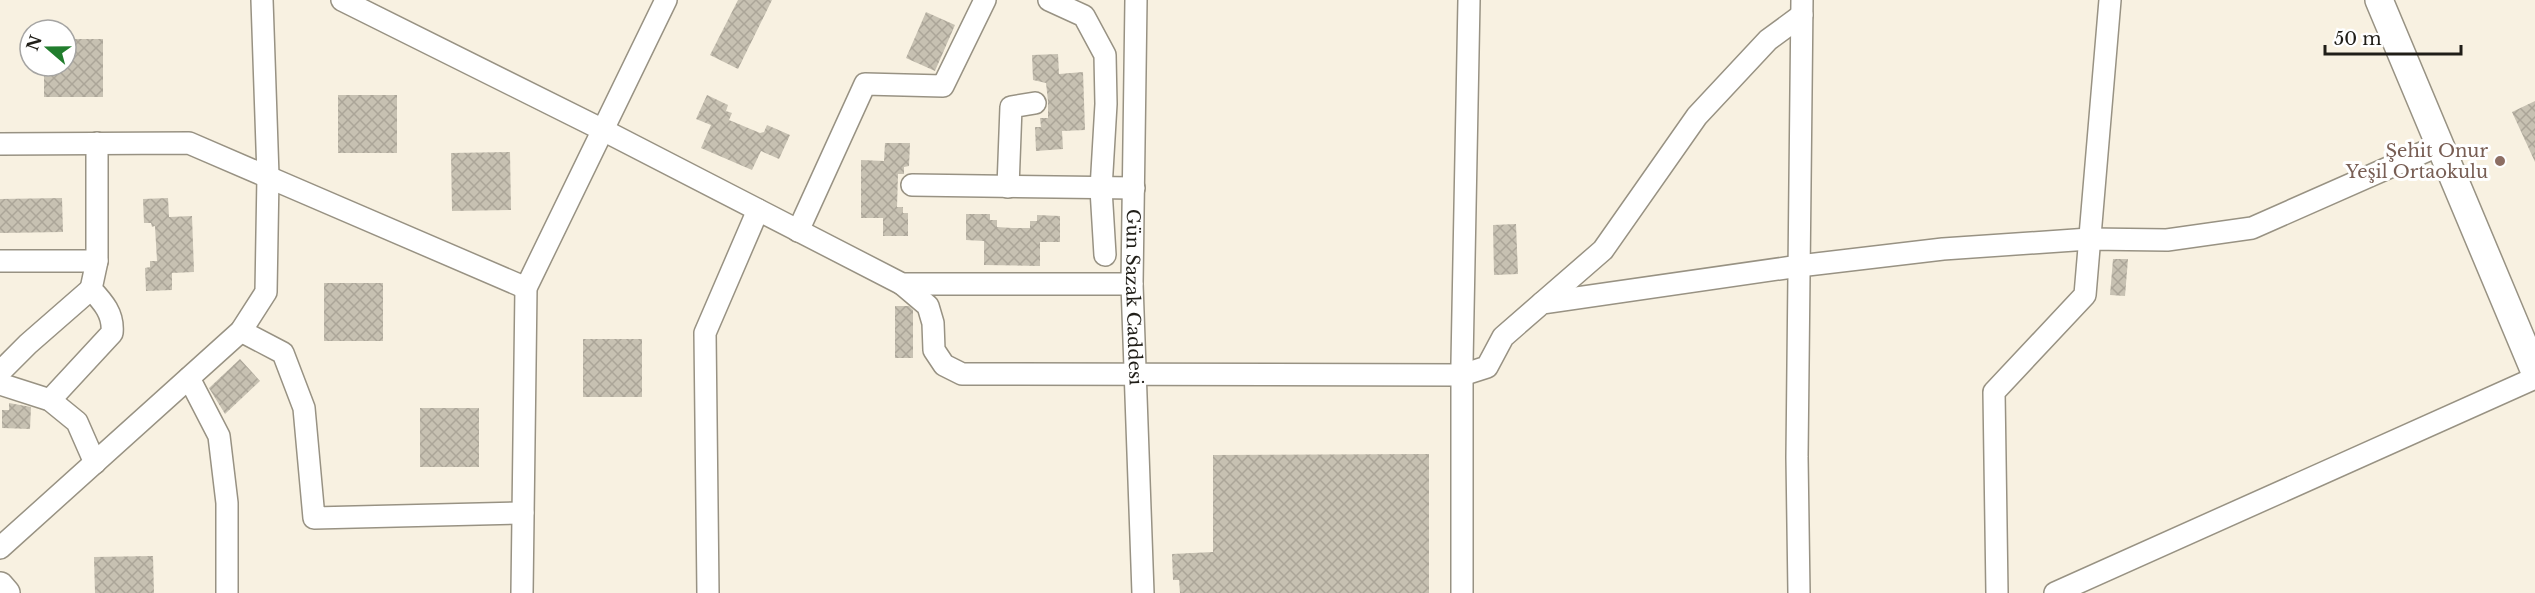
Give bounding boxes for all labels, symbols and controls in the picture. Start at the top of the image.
north arrow [18,18,78,78]
scale bar [2325,18,2462,56]
text: 50 m [2334,28,2382,50]
text: N [22,32,46,53]
place label: Şehit Onur Yeşil Ortaokulu [2345,140,2488,183]
marker: Şehit Onur Yeşil Ortaokulu [2493,154,2507,168]
street label: Gün Sazak Caddesi [1121,209,1147,385]

